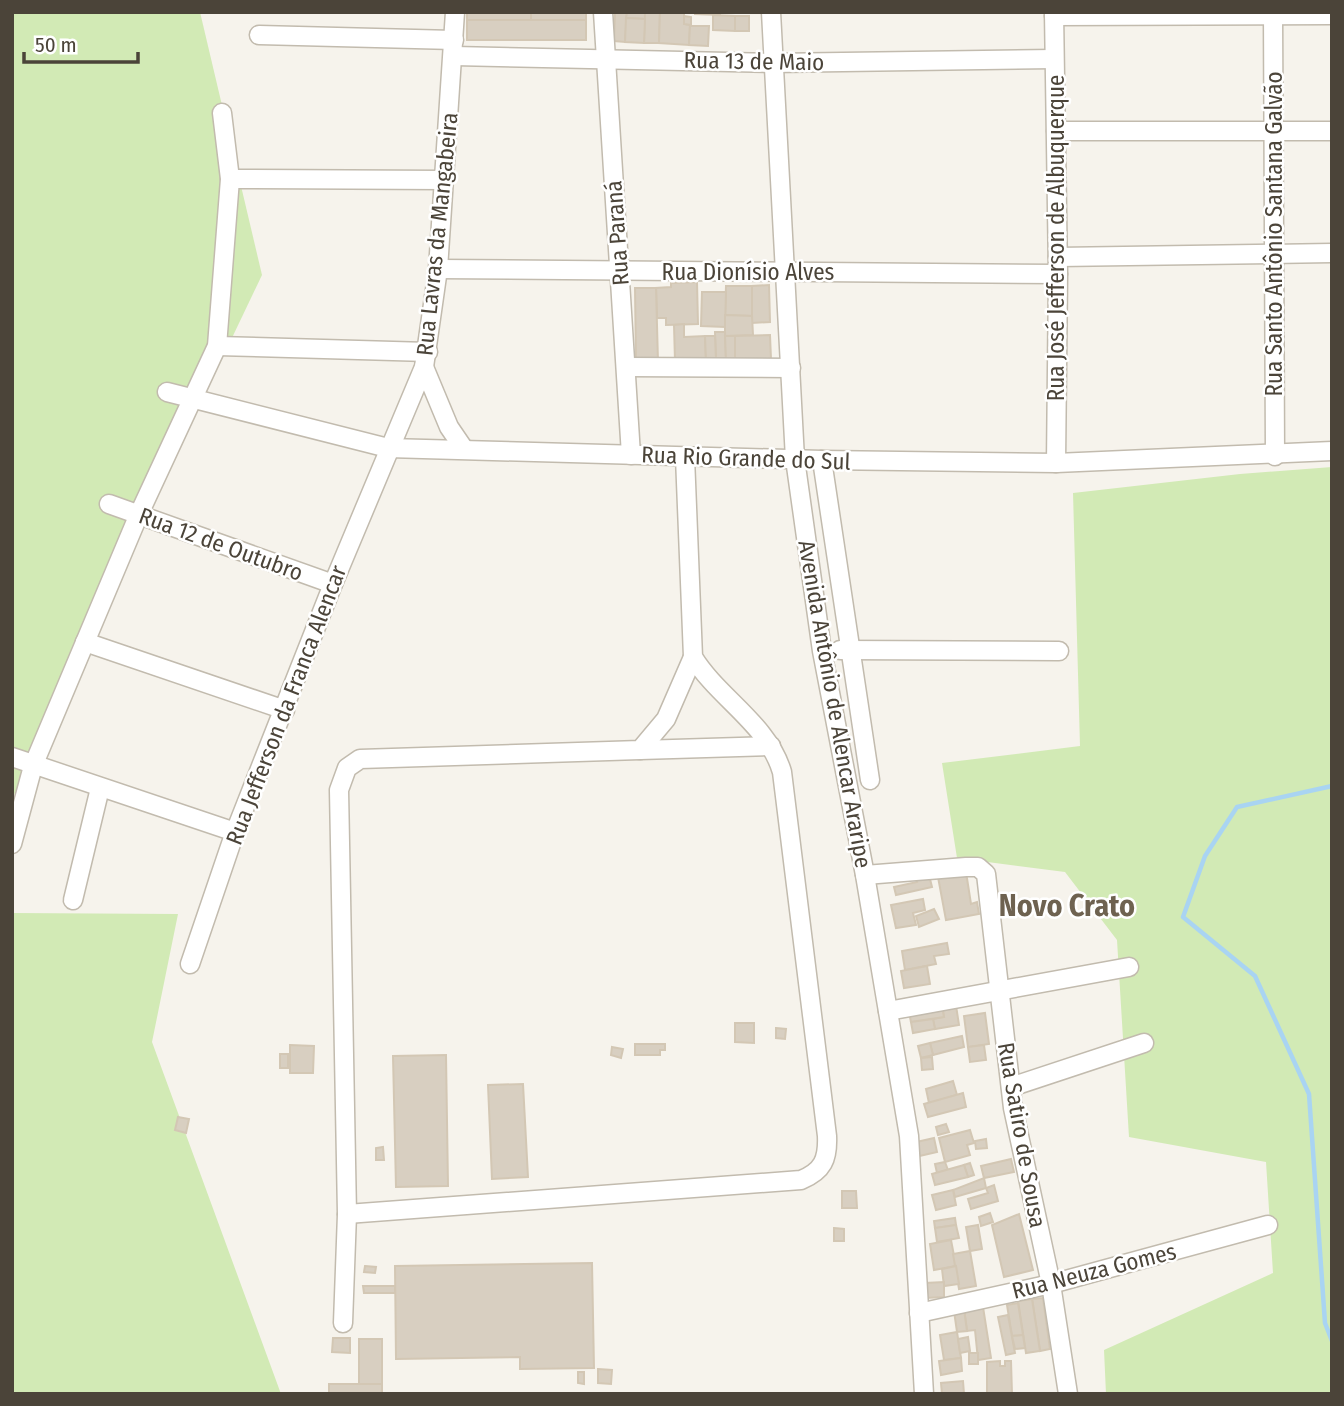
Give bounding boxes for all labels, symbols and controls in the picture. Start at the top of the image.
scale bar [24,21,138,65]
text: 50 m [35,32,77,58]
street label: Rua 13 de Maio [683,46,825,76]
street label: Rua Santo Antônio Santana Galvão [1260,71,1288,397]
street label: Rua José Jefferson de Albuquerque [1042,75,1070,401]
street label: Rua Lavras da Mangabeira [410,111,464,357]
street label: Rua Paraná [599,179,635,287]
street label: Rua Dionísio Alves [662,258,835,286]
street label: Rua Rio Grande do Sul [641,440,851,476]
street label: Rua 12 de Outubro [135,501,307,587]
street label: Avenida Antônio de Alencar Araripe [792,538,878,870]
street label: Rua Jefferson da Franca Alencar [220,561,352,849]
district label: Novo Crato [999,888,1135,924]
street label: Rua Satiro de Sousa [992,1040,1052,1230]
street label: Rua Neuza Gomes [1009,1237,1179,1305]

